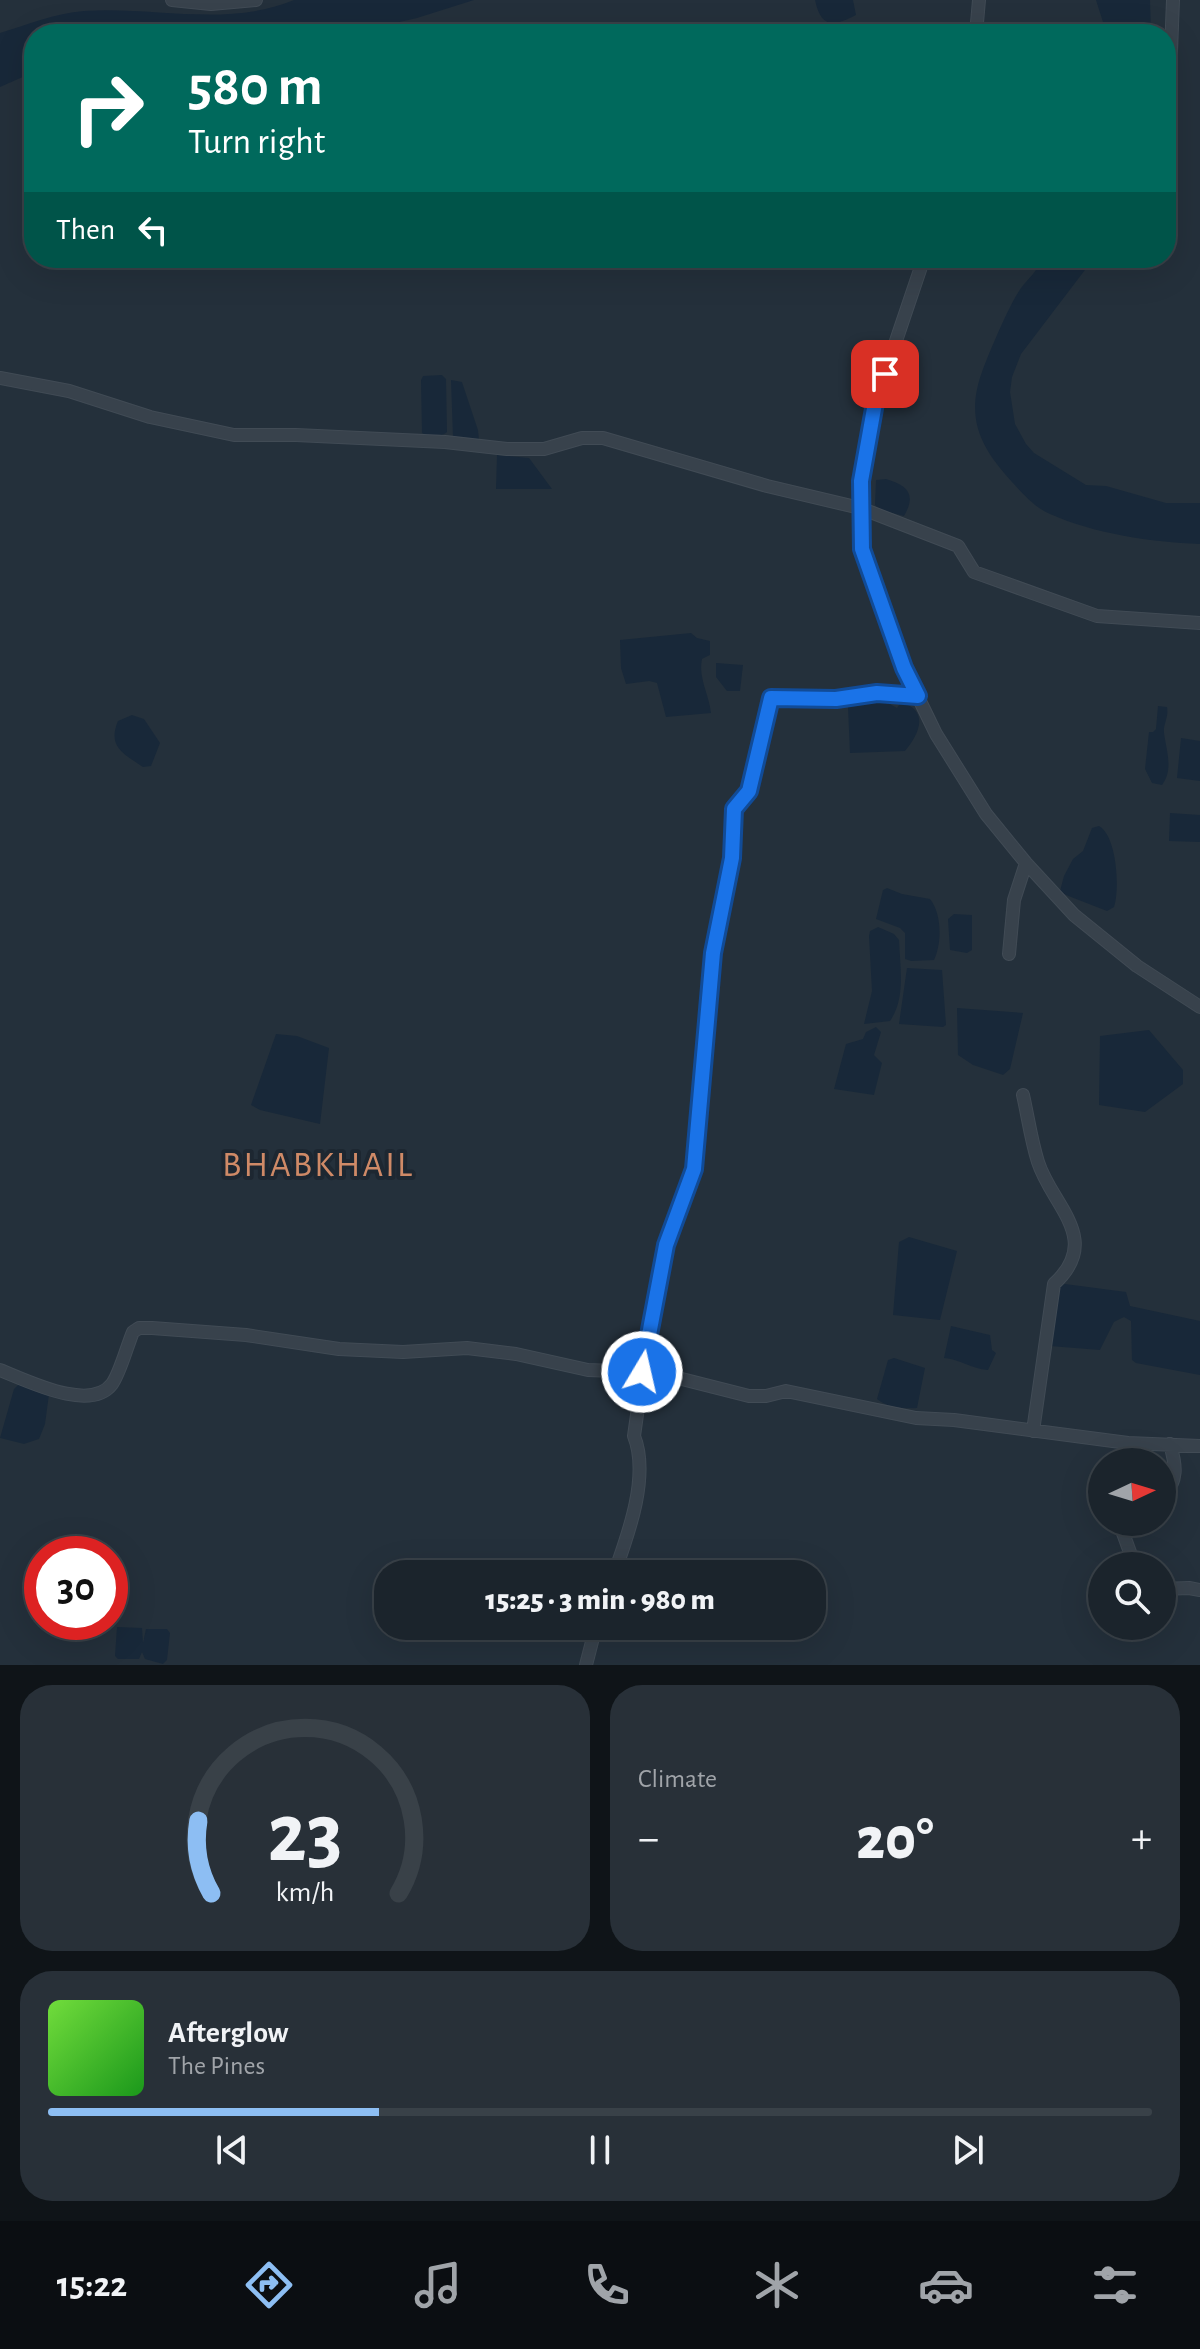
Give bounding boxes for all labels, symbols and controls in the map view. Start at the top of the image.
icon: right [56,56,160,160]
text: 580 m [188,59,323,115]
text: Turn right [188,124,325,160]
icon: left [131,208,175,252]
text: Then [56,215,115,245]
pin [851,340,919,408]
icon: arrive [863,352,907,396]
district label: BHABKHAIL [222,1147,414,1183]
position arrow [600,1330,684,1414]
north arrow [1088,1448,1176,1536]
map controls [1088,1448,1176,1640]
speed limit sign: 30 [24,1536,128,1640]
button: search [1088,1552,1176,1640]
text: 15:25 · 3 min · 980 m [485,1585,715,1615]
text: Climate [638,1766,717,1792]
text: 23 [267,1793,343,1877]
text: 20° [856,1810,934,1870]
text: − [638,1817,659,1861]
text: + [1131,1817,1152,1861]
text: km/h [276,1878,334,1907]
text: Afterglow [168,2018,289,2048]
text: The Pines [168,2053,265,2079]
icon: previous [210,2128,254,2172]
icon: pause [578,2128,622,2172]
icon: next [946,2128,990,2172]
icon: directions [241,2257,297,2313]
icon: music [410,2257,466,2313]
icon: phone [579,2257,635,2313]
icon: climate [749,2257,805,2313]
icon: car [918,2257,974,2313]
icon: filters [1087,2257,1143,2313]
text: 15:22 [57,2267,127,2303]

